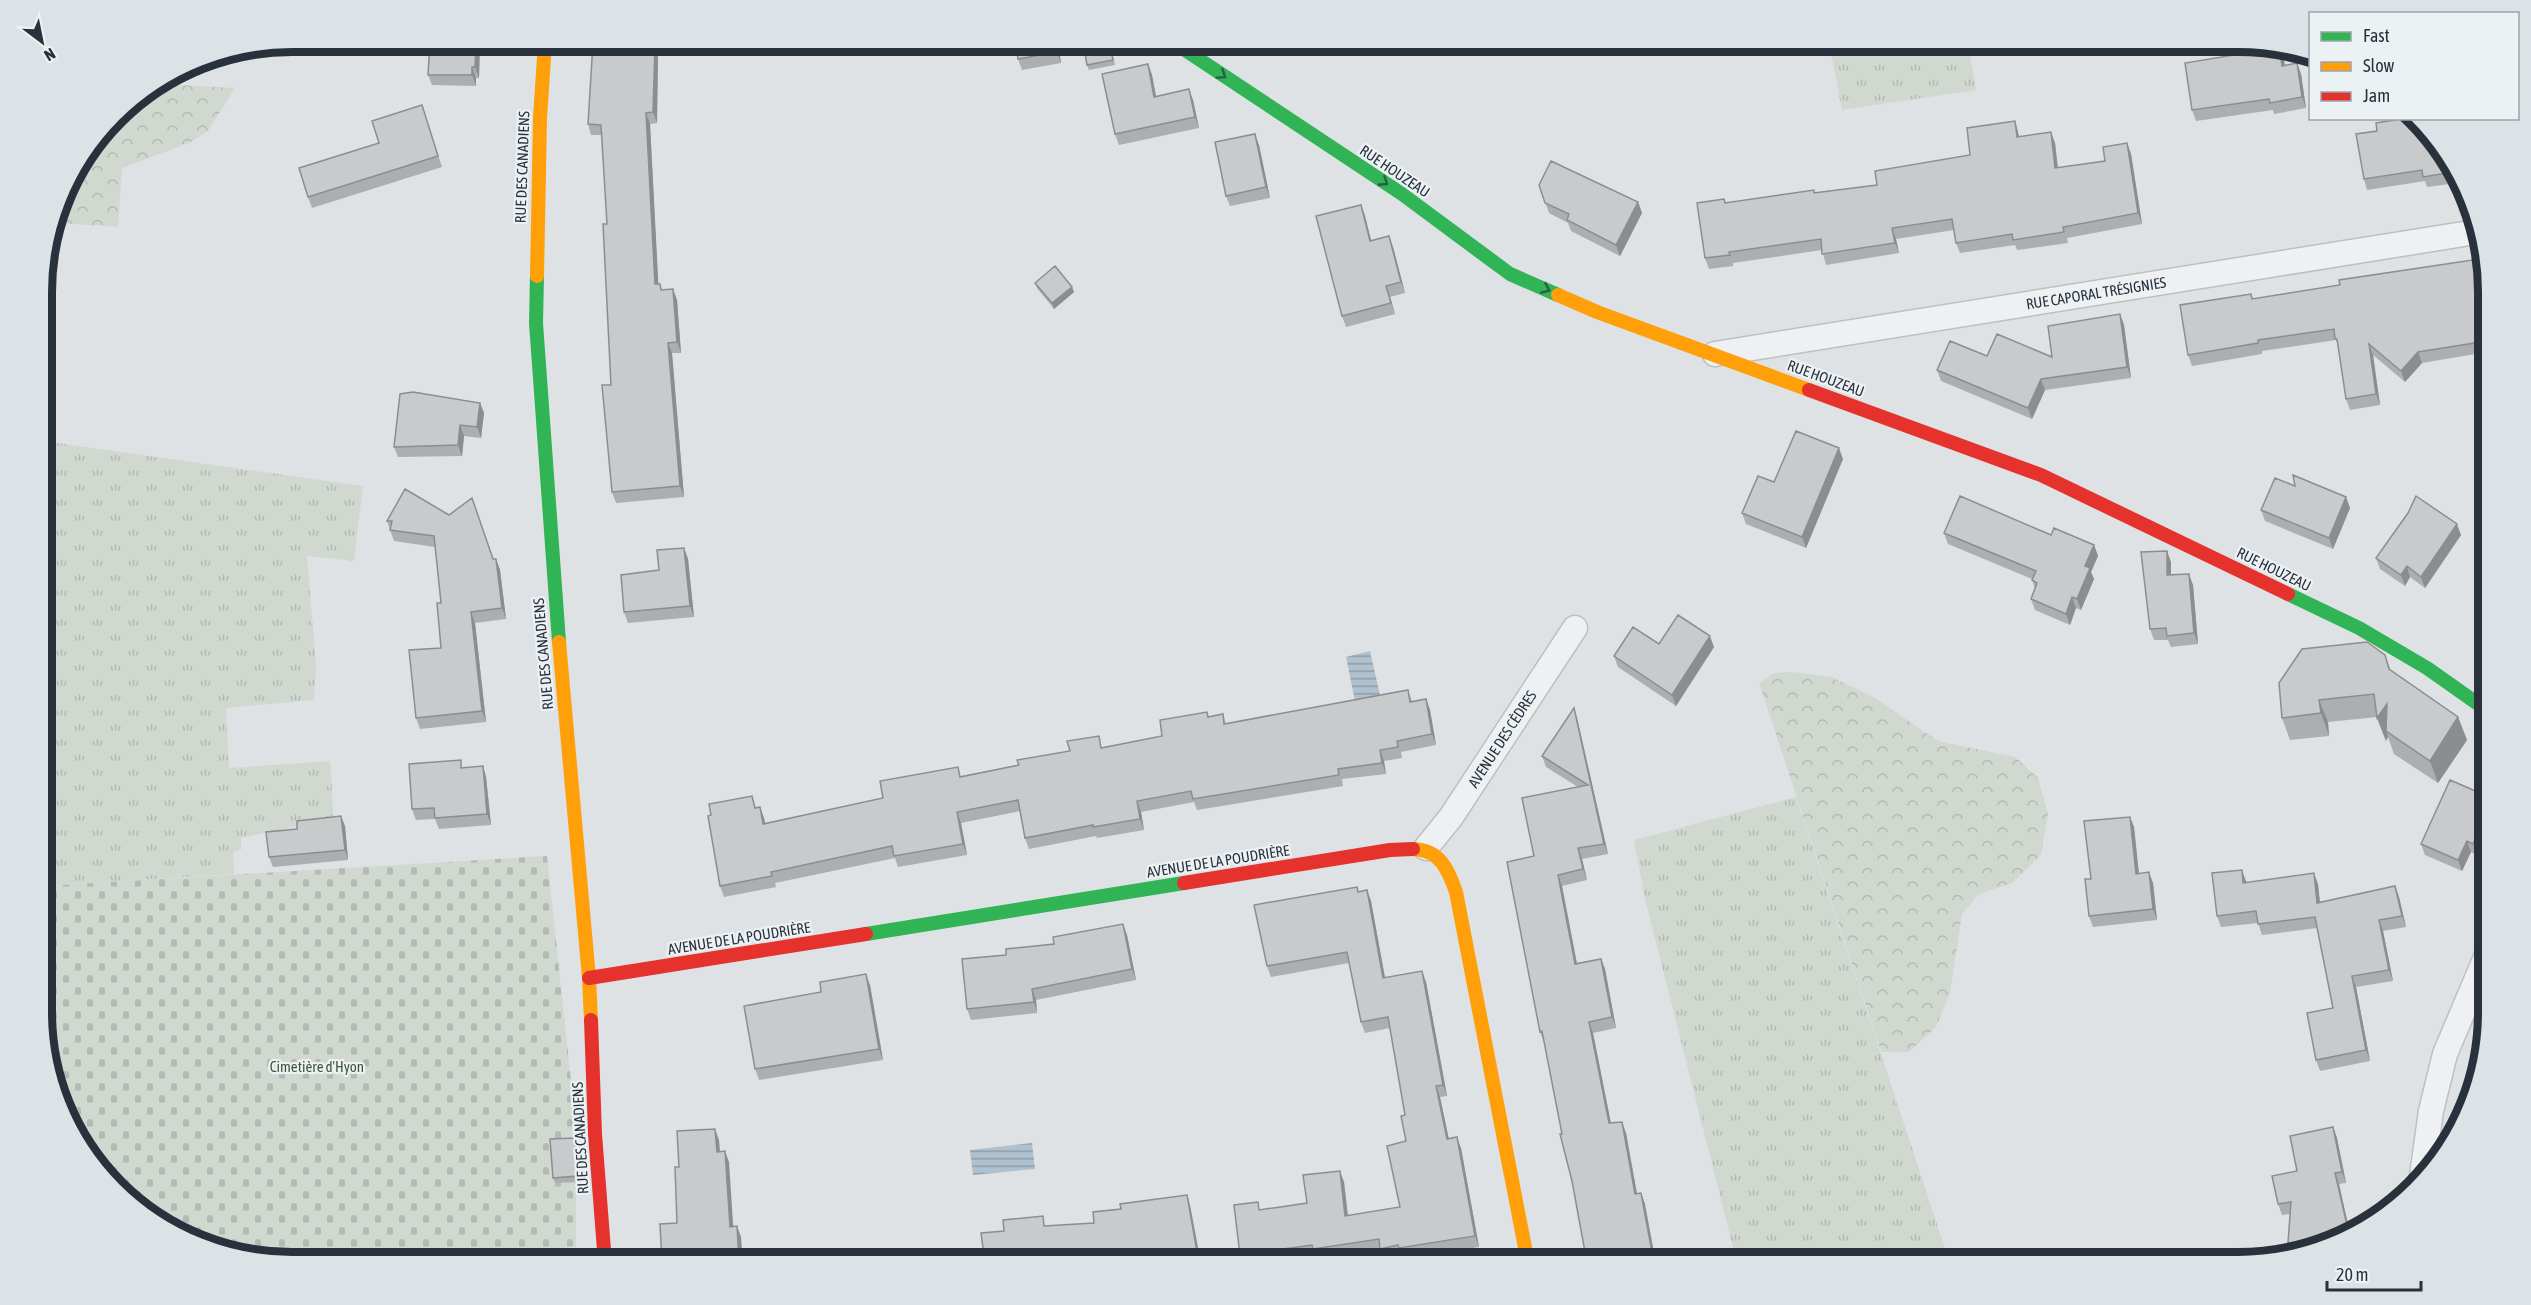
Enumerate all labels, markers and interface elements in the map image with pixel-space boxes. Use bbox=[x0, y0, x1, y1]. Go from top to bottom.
north arrow bbox=[12, 12, 72, 72]
legend bbox=[2309, 12, 2519, 120]
text: Fast bbox=[2363, 25, 2390, 46]
text: N bbox=[41, 45, 59, 65]
text: Slow bbox=[2363, 55, 2394, 76]
one-way arrow bbox=[1215, 68, 1226, 79]
text: Jam bbox=[2363, 85, 2390, 106]
street label: RUE DES CANADIENS bbox=[512, 111, 532, 223]
street label: RUE HOUZEAU bbox=[1357, 141, 1433, 201]
one-way arrow bbox=[1378, 175, 1389, 186]
street label: RUE CAPORAL TRÉSIGNIES bbox=[2025, 274, 2167, 312]
one-way arrow bbox=[1540, 282, 1551, 294]
street label: RUE HOUZEAU bbox=[1785, 356, 1867, 400]
street label: RUE HOUZEAU bbox=[2234, 544, 2314, 594]
street label: RUE DES CANADIENS bbox=[530, 597, 556, 711]
street label: AVENUE DES CÈDRES bbox=[1464, 687, 1540, 791]
street label: AVENUE DE LA POUDRIÈRE bbox=[1146, 841, 1291, 881]
street label: AVENUE DE LA POUDRIÈRE bbox=[667, 918, 812, 958]
park label: Cimetière d'Hyon bbox=[270, 1058, 364, 1075]
street label: RUE DES CANADIENS bbox=[569, 1082, 591, 1194]
scale bar bbox=[2327, 1254, 2422, 1292]
text: 20 m bbox=[2336, 1264, 2368, 1285]

